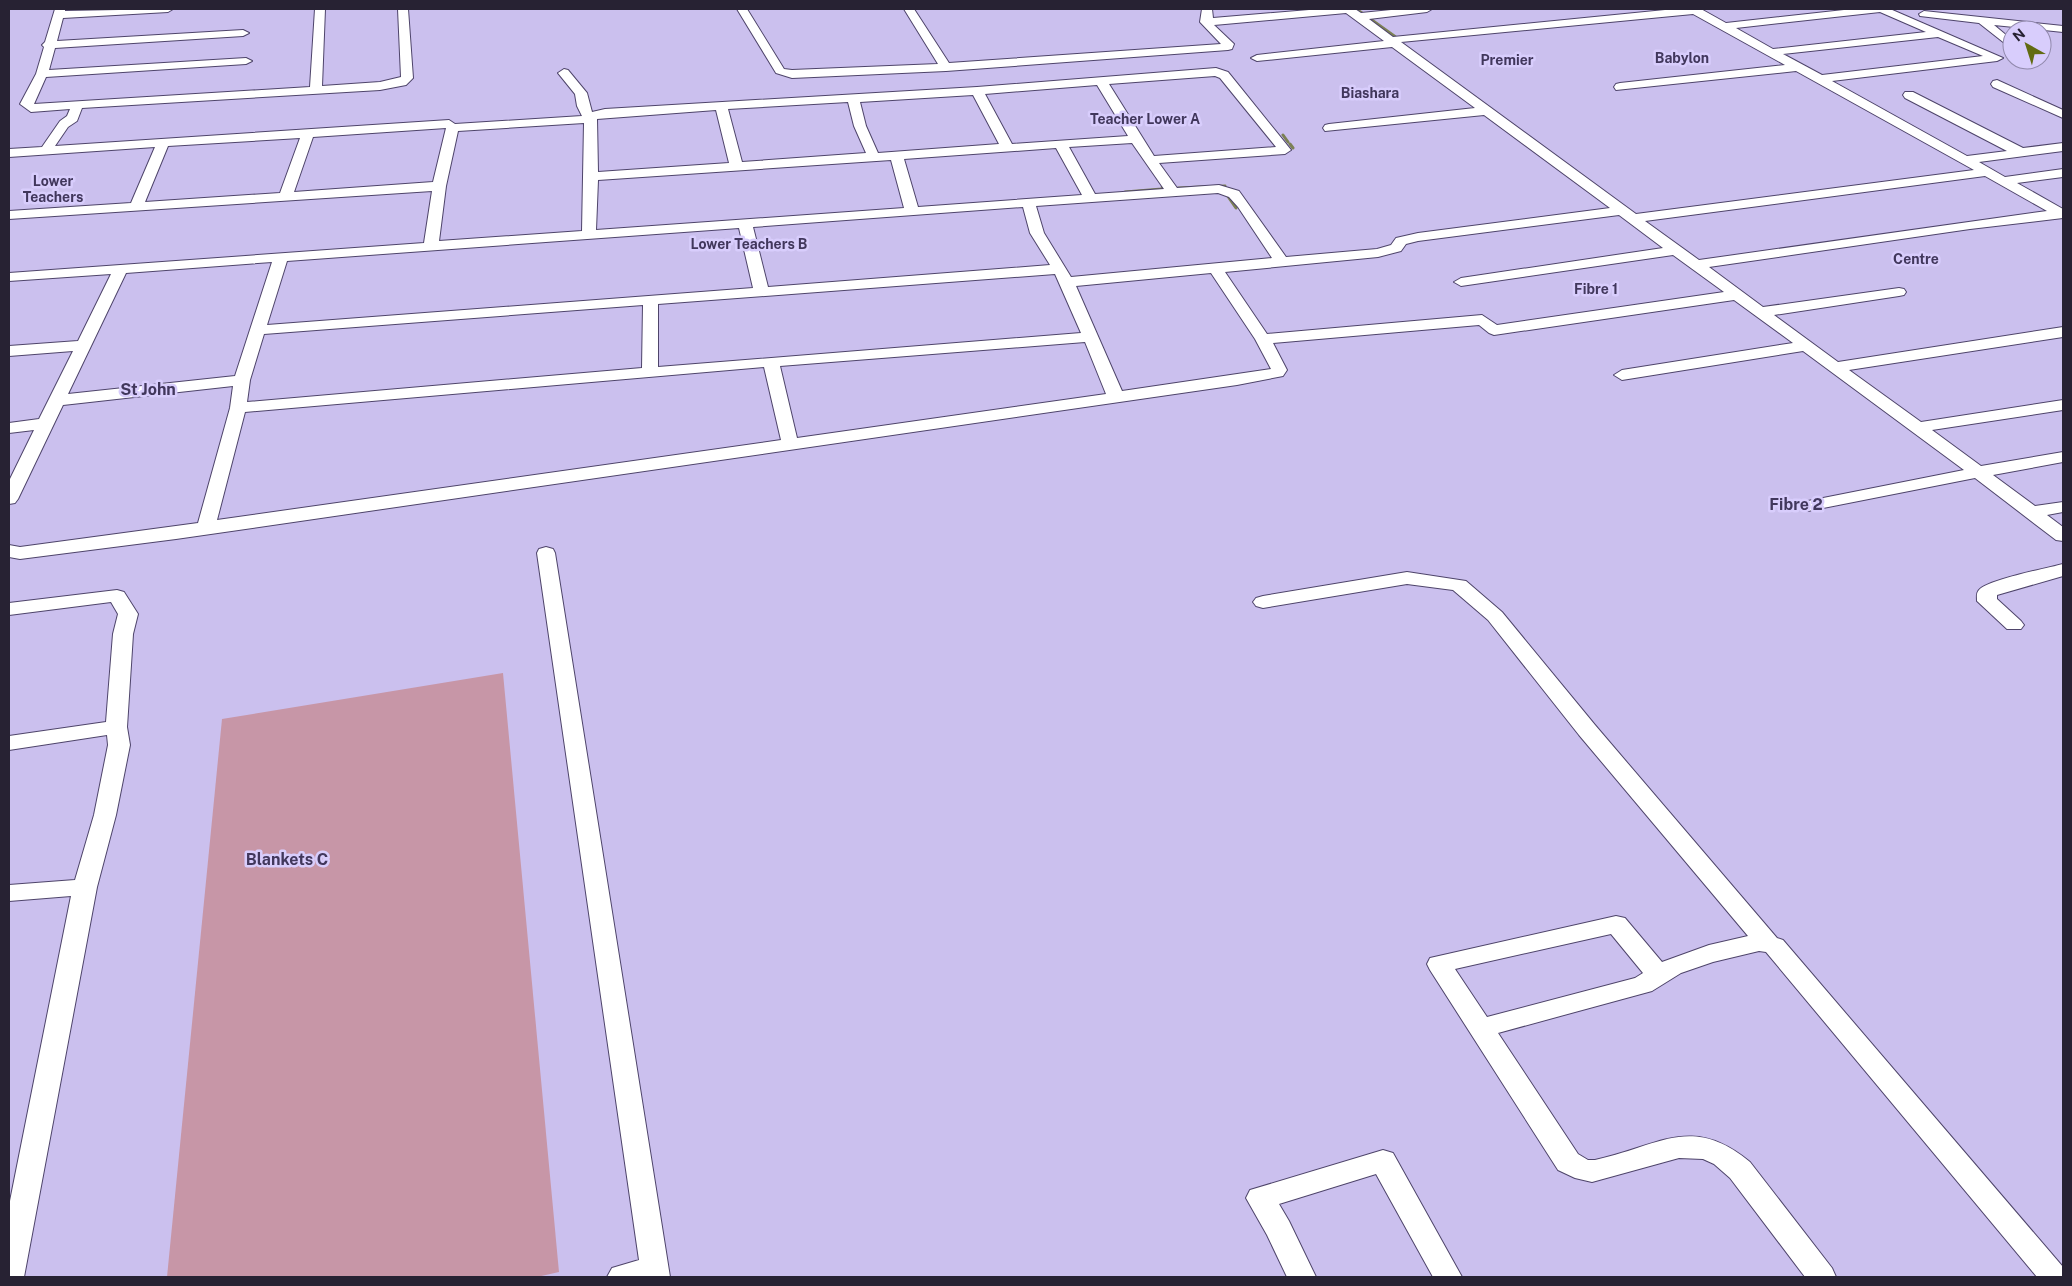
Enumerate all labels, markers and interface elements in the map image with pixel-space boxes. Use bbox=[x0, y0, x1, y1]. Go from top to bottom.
north arrow bbox=[2002, 20, 2052, 70]
text: N bbox=[2010, 25, 2028, 45]
district label: Babylon bbox=[1655, 50, 1709, 66]
district label: Premier bbox=[1480, 52, 1534, 68]
district label: Biashara bbox=[1341, 85, 1399, 101]
district label: Teacher Lower A bbox=[1090, 111, 1200, 127]
district label: Lower Teachers bbox=[23, 173, 83, 205]
district label: Lower Teachers B bbox=[691, 236, 807, 252]
district label: Centre bbox=[1893, 251, 1939, 267]
district label: Fibre 1 bbox=[1574, 281, 1618, 297]
district label: St John bbox=[120, 380, 176, 399]
district label: Fibre 2 bbox=[1769, 495, 1823, 514]
district label: Blankets C bbox=[246, 850, 328, 869]

